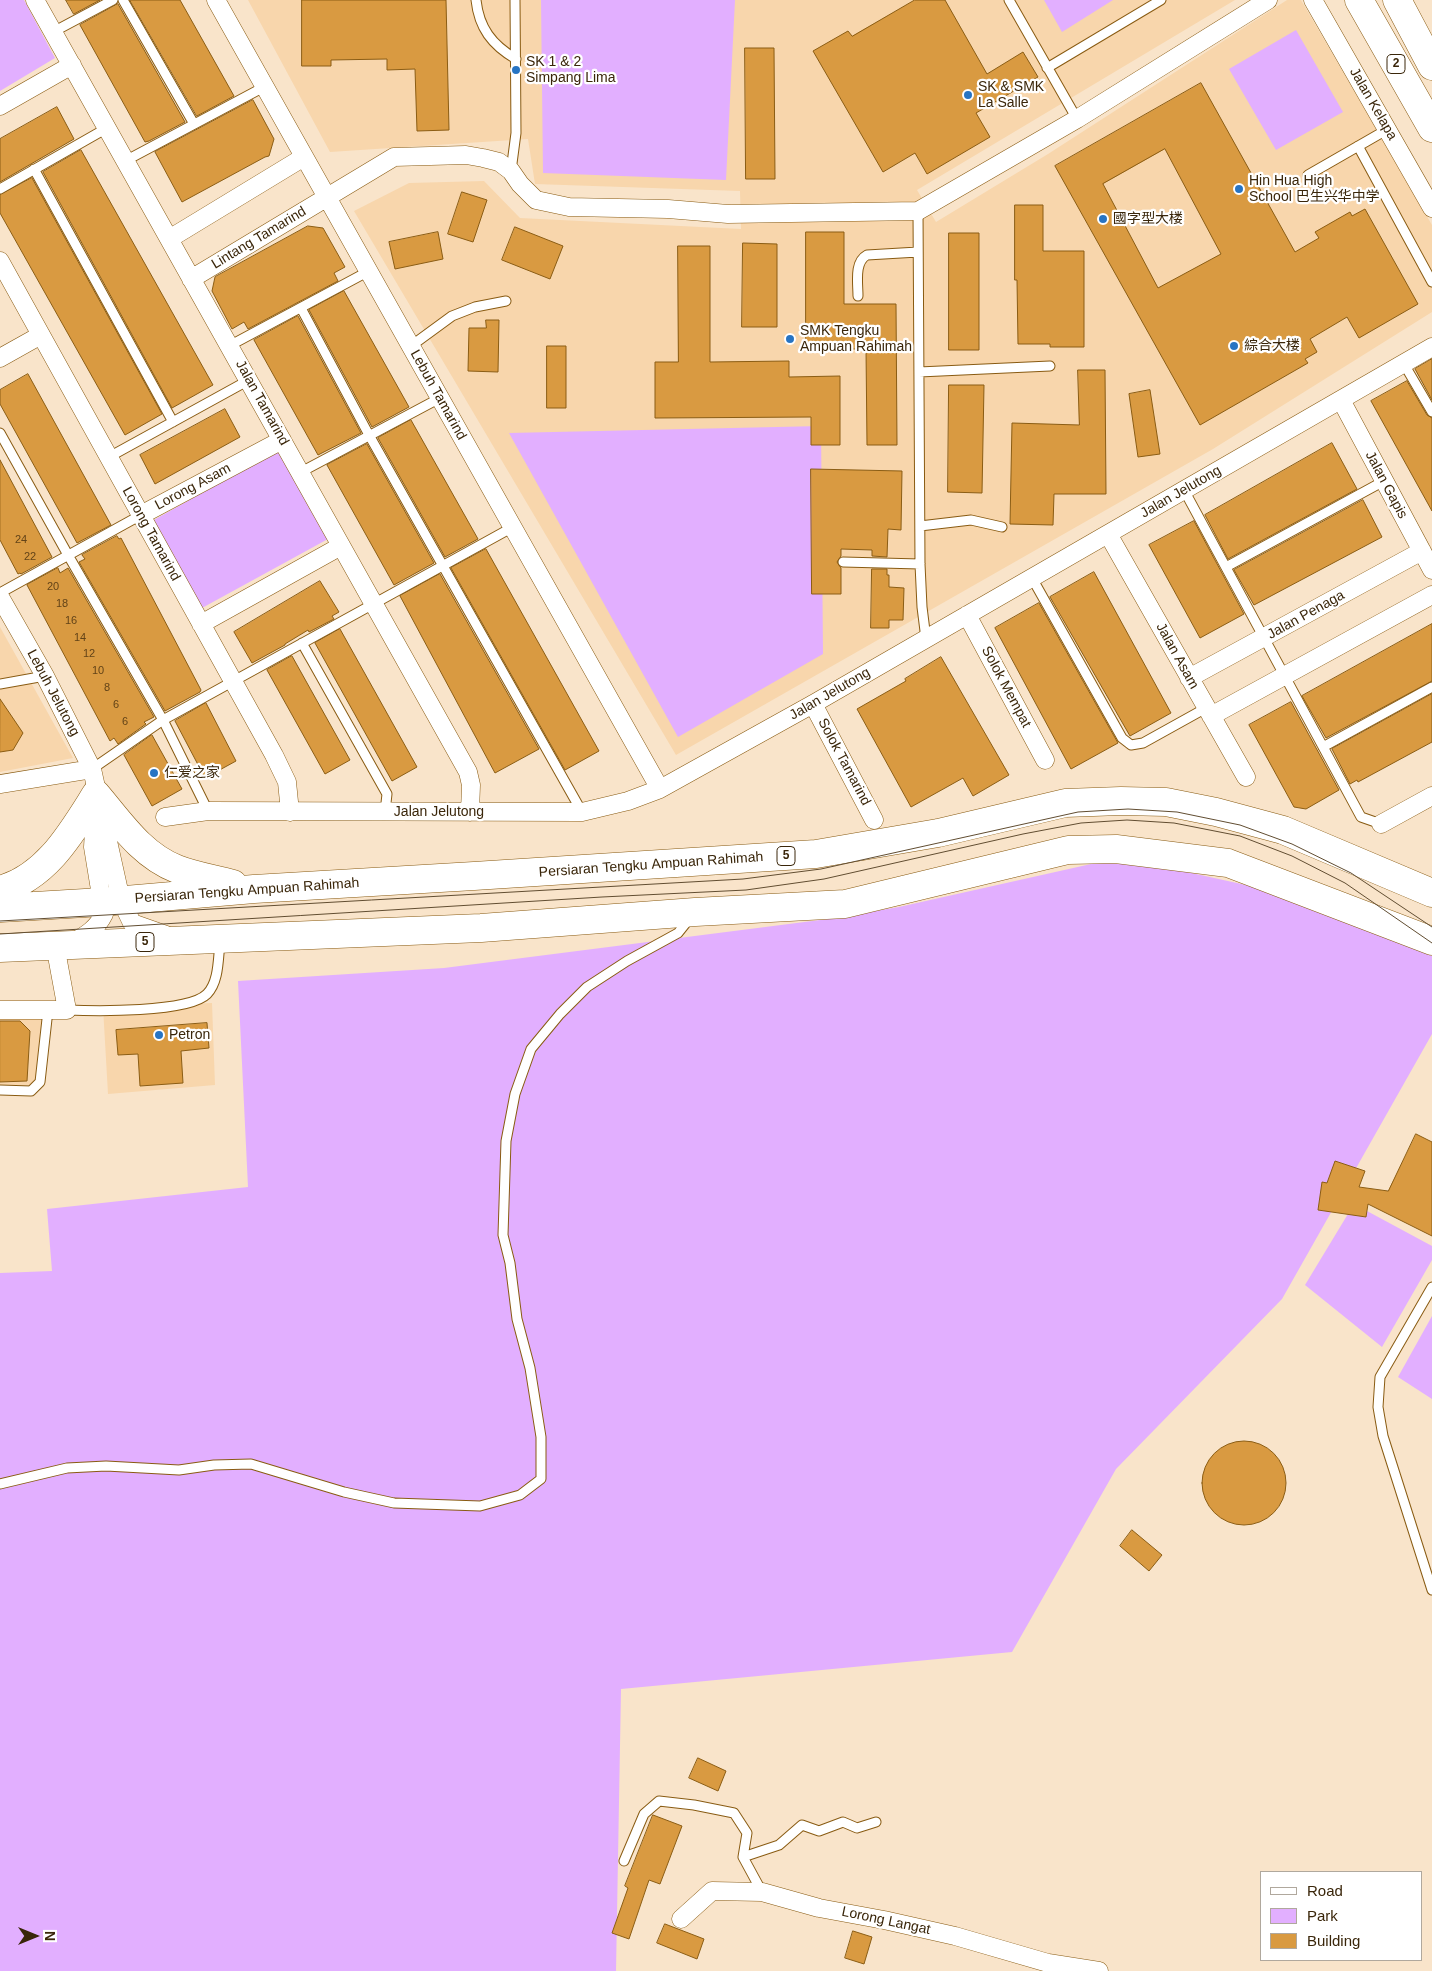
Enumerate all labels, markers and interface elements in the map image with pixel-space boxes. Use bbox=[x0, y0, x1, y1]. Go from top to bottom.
place label: SK 1 & 2 Simpang Lima bbox=[526, 54, 615, 86]
road number: 2 bbox=[1387, 54, 1405, 74]
marker: SK 1 & 2 Simpang Lima bbox=[510, 64, 522, 76]
street label: Jalan Kelapa bbox=[1345, 65, 1401, 143]
place label: SK & SMK La Salle bbox=[978, 79, 1044, 111]
marker: SK & SMK La Salle bbox=[962, 89, 974, 101]
place label: Hin Hua High School 巴生兴华中学 bbox=[1249, 173, 1380, 206]
marker: Hin Hua High School 巴生兴华中学 bbox=[1233, 183, 1245, 195]
street label: Lintang Tamarind bbox=[209, 203, 309, 273]
place label: 國字型大楼 bbox=[1113, 211, 1183, 227]
marker: 國字型大楼 bbox=[1097, 213, 1109, 225]
place label: SMK Tengku Ampuan Rahimah bbox=[800, 323, 912, 356]
marker: SMK Tengku Ampuan Rahimah bbox=[784, 333, 796, 345]
place label: 綜合大楼 bbox=[1244, 338, 1300, 354]
marker: 綜合大楼 bbox=[1228, 340, 1240, 352]
street label: Lebuh Tamarind bbox=[406, 347, 470, 443]
street label: Jalan Tamarind bbox=[232, 357, 292, 449]
street label: Jalan Gapis bbox=[1361, 448, 1411, 522]
street label: Lorong Asam bbox=[152, 460, 234, 514]
street label: Jalan Jelutong bbox=[1138, 462, 1224, 522]
street label: Lorong Tamarind bbox=[118, 484, 184, 584]
house number: 24 bbox=[15, 533, 27, 547]
house number: 22 bbox=[24, 550, 36, 564]
house number: 20 bbox=[47, 580, 59, 594]
street label: Jalan Penaga bbox=[1264, 587, 1348, 643]
house number: 18 bbox=[56, 597, 68, 611]
house number: 16 bbox=[65, 614, 77, 628]
street label: Jalan Asam bbox=[1152, 620, 1202, 692]
house number: 14 bbox=[74, 631, 86, 645]
street label: Solok Mempat bbox=[978, 644, 1034, 730]
street label: Lebuh Jelutong bbox=[23, 647, 83, 739]
house number: 12 bbox=[83, 647, 95, 661]
house number: 10 bbox=[92, 664, 104, 678]
street label: Jalan Jelutong bbox=[787, 664, 873, 724]
house number: 8 bbox=[104, 681, 110, 695]
house number: 6 bbox=[113, 698, 119, 712]
house number: 6 bbox=[122, 715, 128, 729]
street label: Solok Tamarind bbox=[814, 715, 874, 809]
place label: 仁爱之家 bbox=[164, 765, 220, 781]
marker: 仁爱之家 bbox=[148, 767, 160, 779]
street label: Jalan Jelutong bbox=[394, 804, 484, 820]
road number: 5 bbox=[777, 846, 795, 866]
street label: Persiaran Tengku Ampuan Rahimah bbox=[538, 849, 764, 881]
street label: Persiaran Tengku Ampuan Rahimah bbox=[134, 875, 360, 907]
road number: 5 bbox=[136, 932, 154, 952]
place label: Petron bbox=[169, 1027, 210, 1043]
marker: Petron bbox=[153, 1029, 165, 1041]
legend bbox=[1260, 1871, 1422, 1961]
text: Road bbox=[1307, 1882, 1343, 1899]
street label: Lorong Langat bbox=[840, 1903, 932, 1939]
text: Park bbox=[1307, 1907, 1338, 1924]
north arrow bbox=[10, 1911, 60, 1961]
text: N bbox=[42, 1931, 58, 1941]
text: Building bbox=[1307, 1932, 1360, 1949]

